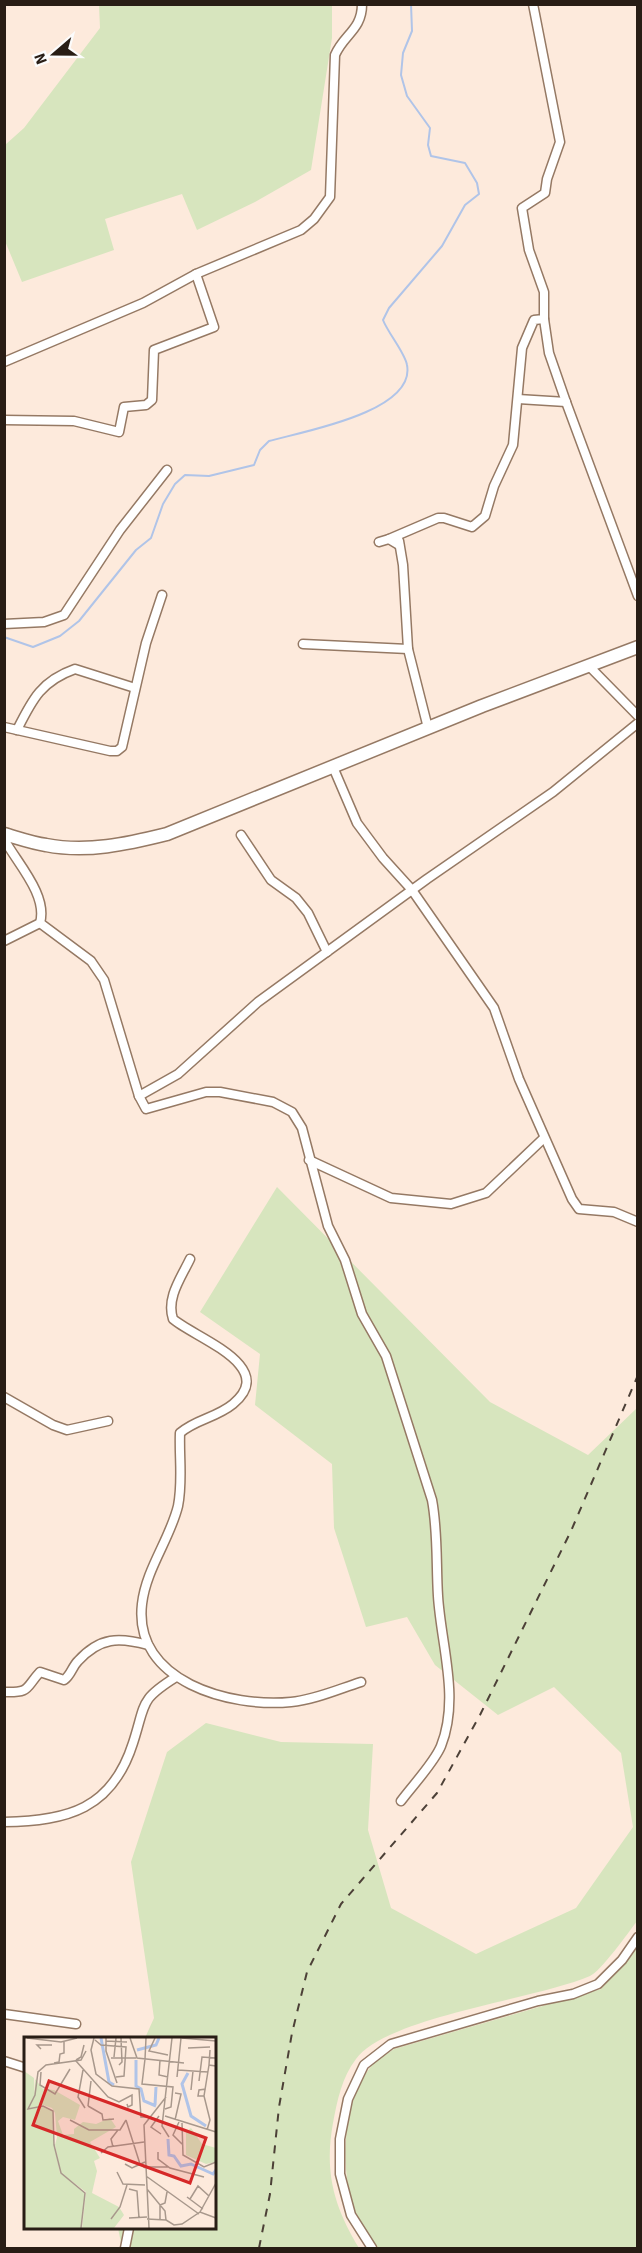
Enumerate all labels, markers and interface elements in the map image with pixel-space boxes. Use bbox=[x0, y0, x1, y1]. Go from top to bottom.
north arrow bbox=[24, 24, 84, 84]
text: N bbox=[29, 50, 53, 68]
inset map bbox=[24, 2037, 216, 2229]

